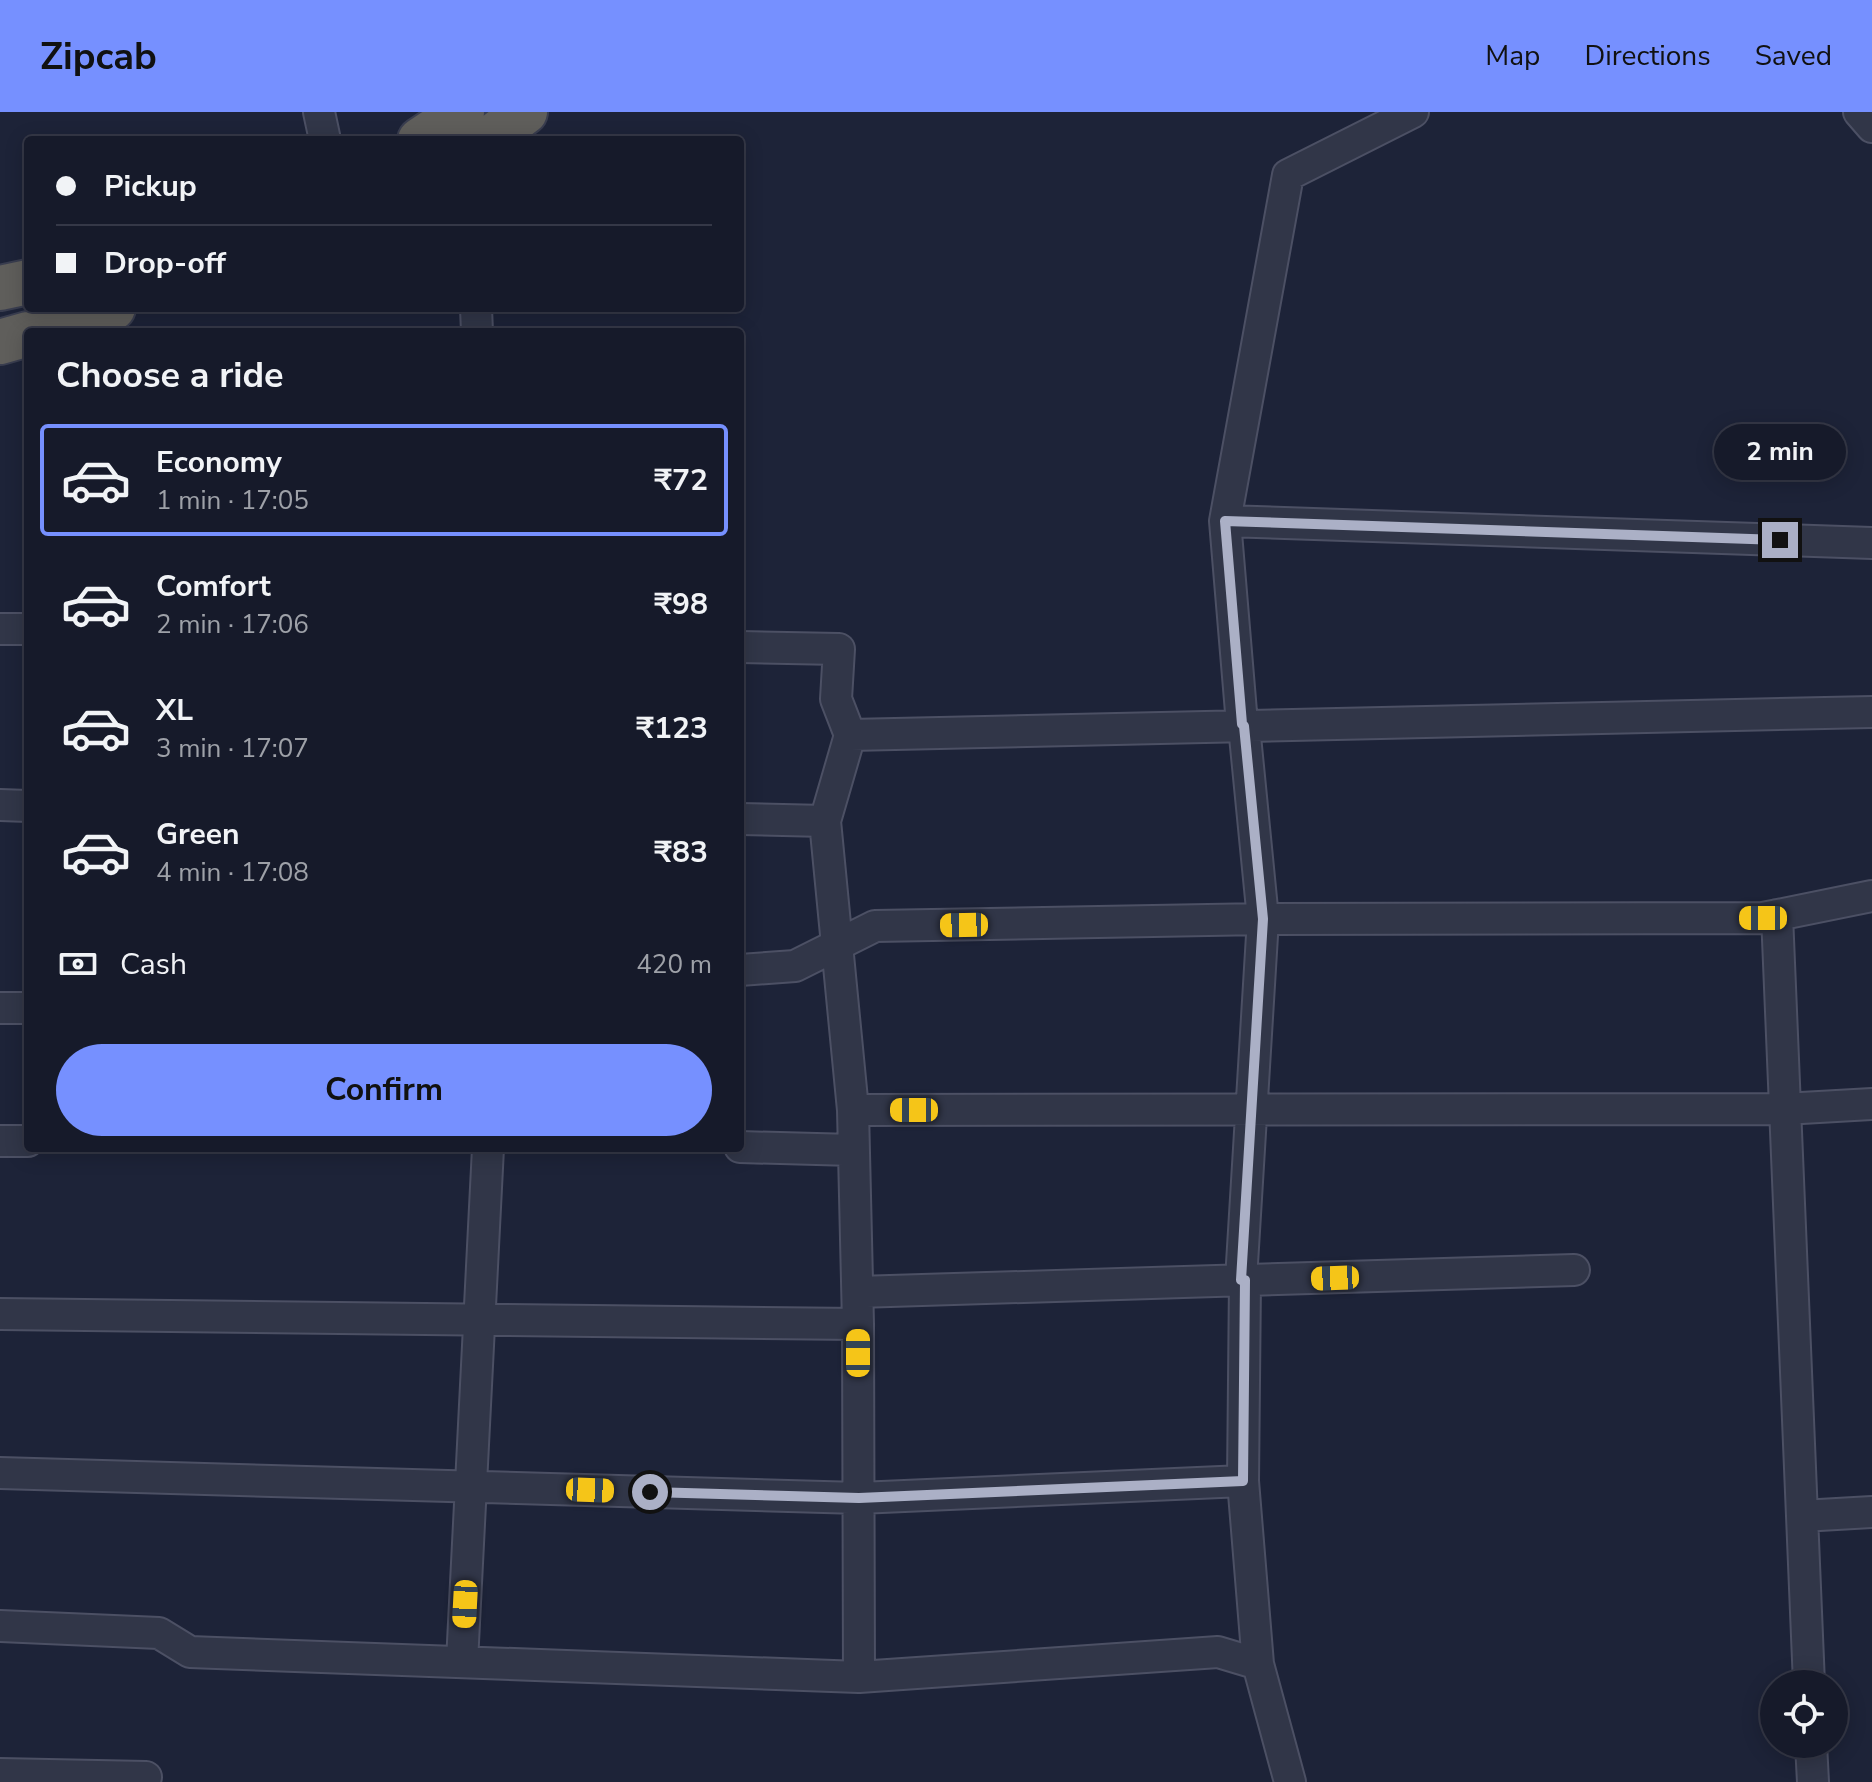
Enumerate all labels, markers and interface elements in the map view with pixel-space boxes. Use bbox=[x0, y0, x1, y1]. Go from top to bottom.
text: Zipcab bbox=[40, 31, 157, 82]
text: Map bbox=[1485, 37, 1540, 75]
text: Directions bbox=[1584, 37, 1711, 75]
text: Saved bbox=[1755, 37, 1832, 75]
text: Pickup bbox=[104, 166, 197, 207]
text: Drop-off bbox=[104, 243, 226, 284]
text: Choose a ride bbox=[56, 351, 284, 400]
callout: 2 min bbox=[1714, 424, 1846, 480]
text: 2 min bbox=[1746, 434, 1814, 469]
text: Economy bbox=[156, 442, 282, 483]
icon: car bbox=[60, 444, 132, 516]
text: ₹72 bbox=[654, 460, 708, 501]
text: 1 min · 17:05 bbox=[156, 483, 309, 518]
route end bbox=[1762, 522, 1798, 558]
text: Comfort bbox=[156, 566, 271, 607]
icon: car bbox=[60, 568, 132, 640]
text: ₹98 bbox=[654, 584, 708, 625]
text: 2 min · 17:06 bbox=[156, 607, 309, 642]
text: XL bbox=[156, 690, 193, 731]
icon: car bbox=[60, 692, 132, 764]
text: ₹123 bbox=[636, 708, 708, 749]
text: 3 min · 17:07 bbox=[156, 731, 309, 766]
text: Green bbox=[156, 814, 240, 855]
icon: car bbox=[60, 816, 132, 888]
text: ₹83 bbox=[654, 832, 708, 873]
text: 4 min · 17:08 bbox=[156, 855, 309, 890]
car bbox=[1739, 906, 1787, 930]
car bbox=[940, 913, 988, 937]
icon: cash bbox=[56, 942, 100, 986]
text: Cash bbox=[120, 944, 187, 985]
text: 420 m bbox=[636, 947, 712, 982]
button: Confirm bbox=[56, 1044, 712, 1136]
car bbox=[890, 1098, 938, 1122]
car bbox=[1311, 1265, 1359, 1291]
car bbox=[846, 1329, 870, 1377]
route start bbox=[632, 1474, 668, 1510]
car bbox=[566, 1477, 614, 1503]
car bbox=[452, 1579, 478, 1629]
map controls bbox=[1760, 1670, 1848, 1758]
button: locate bbox=[1760, 1670, 1848, 1758]

